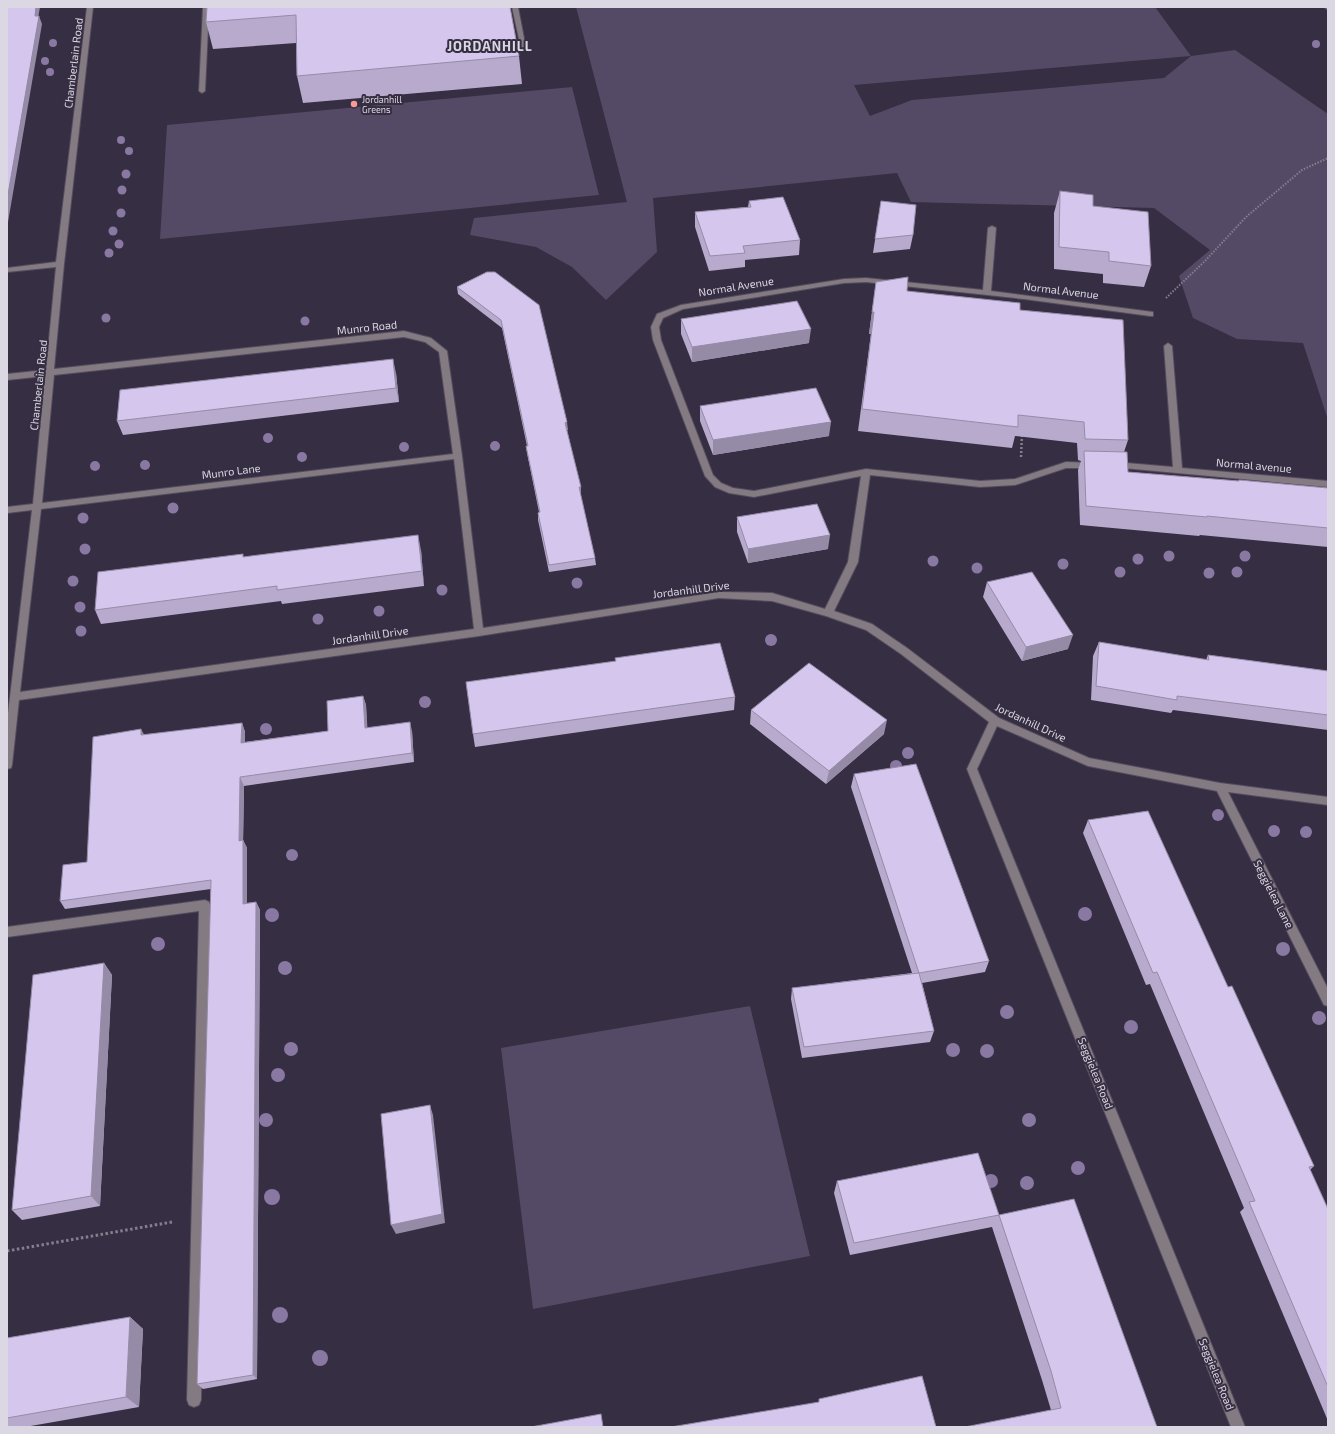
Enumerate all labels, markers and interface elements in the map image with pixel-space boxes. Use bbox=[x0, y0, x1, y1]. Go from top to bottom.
street label: Chamberlain Road bbox=[61, 17, 85, 109]
district label: JORDANHILL bbox=[447, 38, 533, 54]
place label: Jordanhill Greens bbox=[362, 94, 402, 115]
marker: Jordanhill Greens bbox=[349, 99, 359, 109]
street label: Normal Avenue bbox=[697, 274, 775, 298]
street label: Normal Avenue bbox=[1022, 279, 1100, 301]
street label: Munro Road bbox=[336, 317, 398, 337]
street label: Chamberlain Road bbox=[27, 339, 49, 431]
street label: Normal avenue bbox=[1216, 455, 1292, 475]
street label: Munro Lane bbox=[201, 461, 261, 481]
street label: Jordanhill Drive bbox=[652, 578, 730, 600]
street label: Jordanhill Drive bbox=[331, 623, 409, 647]
street label: Jordanhill Drive bbox=[993, 700, 1069, 744]
street label: Seggielea Lane bbox=[1251, 858, 1297, 930]
street label: Seggielea Road bbox=[1076, 1035, 1116, 1111]
street label: Seggielea Road bbox=[1197, 1336, 1237, 1412]

